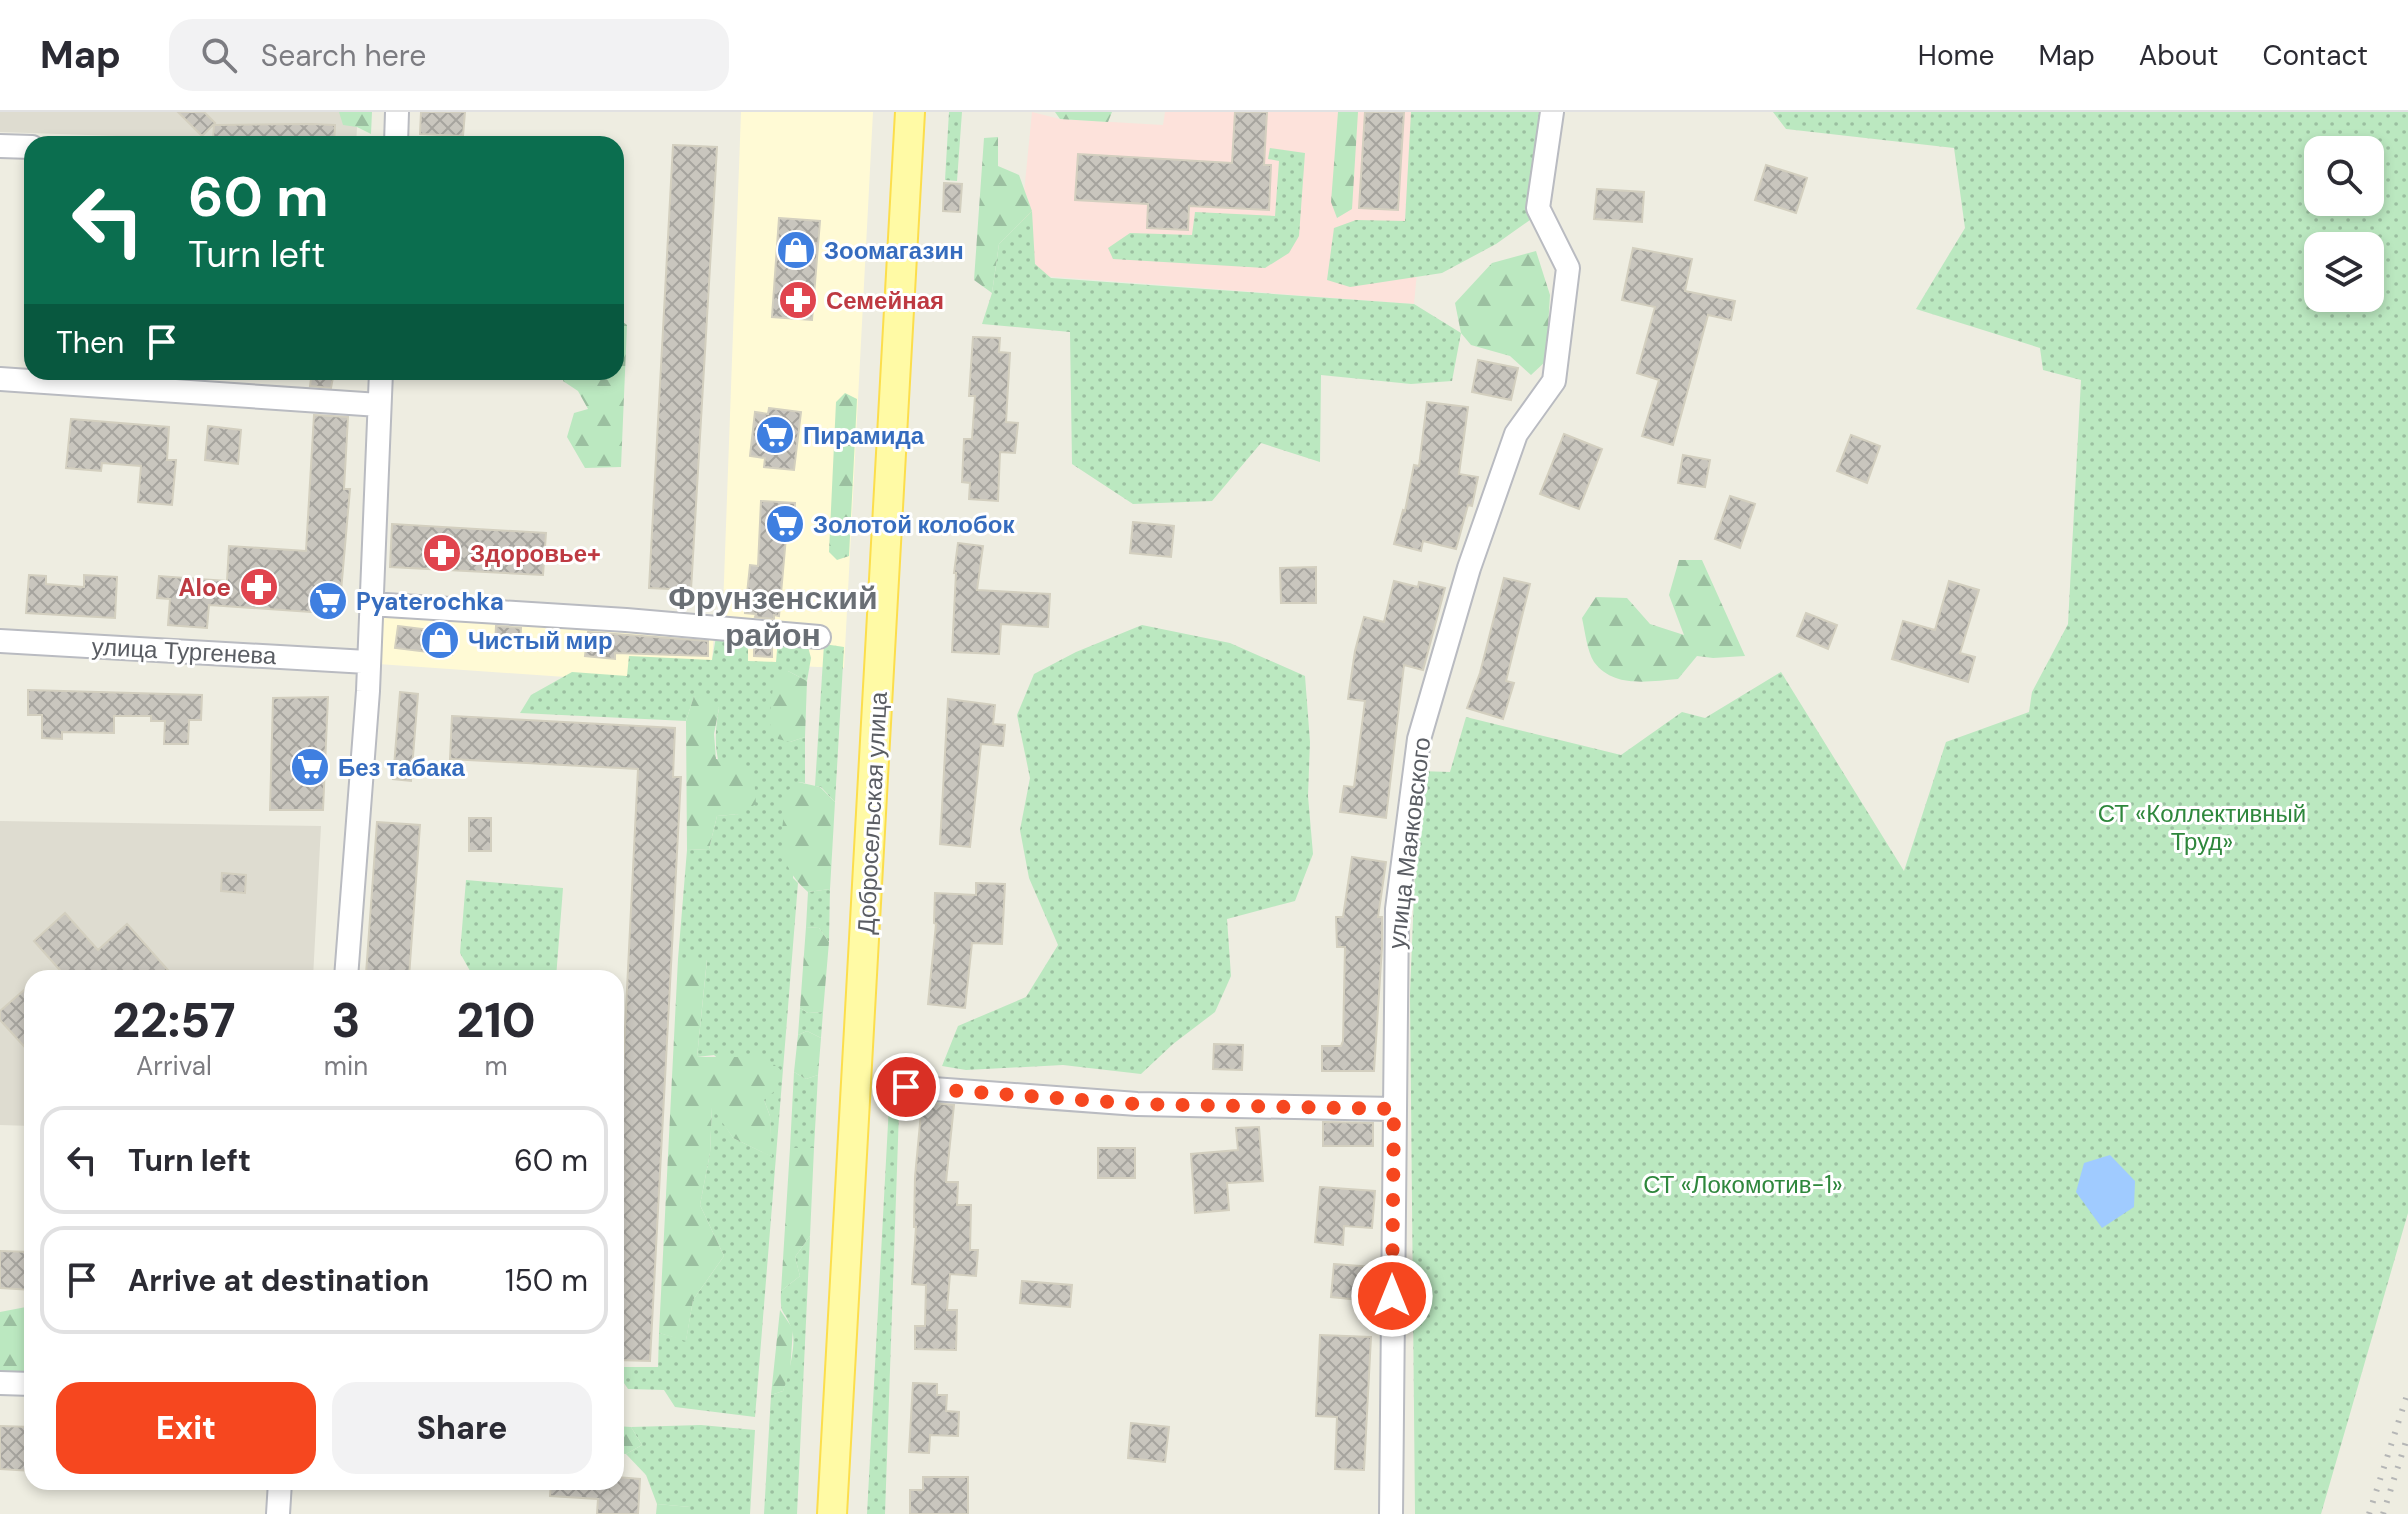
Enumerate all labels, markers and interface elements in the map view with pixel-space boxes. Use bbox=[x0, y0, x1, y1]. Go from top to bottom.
search box bbox=[169, 19, 729, 91]
text: Map bbox=[40, 30, 121, 80]
icon: search bbox=[197, 33, 241, 77]
text: Search here bbox=[261, 36, 426, 75]
text: Home bbox=[1918, 37, 1994, 74]
text: Map bbox=[2038, 37, 2095, 74]
text: About bbox=[2139, 37, 2218, 74]
text: Contact bbox=[2262, 37, 2368, 74]
map controls bbox=[2304, 136, 2384, 312]
button: search bbox=[2304, 136, 2384, 216]
text: 60 m bbox=[188, 160, 329, 233]
icon: left bbox=[56, 168, 160, 272]
shop icon: Зоомагазин bbox=[775, 229, 817, 271]
text: Turn left bbox=[188, 231, 325, 278]
button: layers bbox=[2304, 232, 2384, 312]
place label: Зоомагазин bbox=[824, 235, 964, 266]
pharmacy icon: Семейная bbox=[777, 279, 819, 321]
place label: Семейная bbox=[826, 285, 944, 316]
icon: arrive bbox=[140, 320, 184, 364]
text: Then bbox=[56, 323, 124, 362]
supermarket icon: Пирамида bbox=[754, 414, 796, 456]
place label: Пирамида bbox=[803, 420, 925, 451]
supermarket icon: Золотой колобок bbox=[764, 503, 806, 545]
place label: Золотой колобок bbox=[813, 509, 1015, 540]
pharmacy icon: Здоровье+ bbox=[421, 532, 463, 574]
place label: Здоровье+ bbox=[470, 538, 601, 569]
pharmacy icon: Aloe bbox=[238, 566, 280, 608]
place label: Aloe bbox=[178, 572, 231, 603]
district label: Фрунзенский район bbox=[668, 577, 878, 656]
supermarket icon: Pyaterochka bbox=[307, 580, 349, 622]
place label: Pyaterochka bbox=[356, 586, 504, 617]
shop icon: Чистый мир bbox=[419, 619, 461, 661]
place label: Чистый мир bbox=[468, 625, 613, 656]
street label: улица Тургенева bbox=[91, 631, 278, 671]
street label: Добросельская улица bbox=[850, 690, 894, 935]
street label: улица Маяковского bbox=[1381, 735, 1437, 951]
supermarket icon: Без табака bbox=[289, 746, 331, 788]
place label: Без табака bbox=[338, 752, 465, 783]
park label: СТ «Коллективный Труд» bbox=[2098, 798, 2306, 857]
text: 22:57 bbox=[112, 989, 236, 1052]
text: 3 bbox=[332, 989, 361, 1052]
text: 210 bbox=[456, 989, 536, 1052]
text: Arrival bbox=[136, 1049, 212, 1083]
text: min bbox=[324, 1049, 368, 1083]
text: m bbox=[485, 1049, 508, 1083]
pin bbox=[872, 1053, 940, 1121]
icon: arrive bbox=[884, 1065, 928, 1109]
icon: left bbox=[60, 1138, 104, 1182]
text: Turn left bbox=[128, 1141, 251, 1180]
text: 60 m bbox=[514, 1141, 588, 1180]
park label: СТ «Локомотив-1» bbox=[1643, 1169, 1843, 1200]
position arrow bbox=[1350, 1254, 1434, 1338]
icon: arrive bbox=[60, 1258, 104, 1302]
text: Arrive at destination bbox=[128, 1261, 429, 1300]
text: 150 m bbox=[505, 1261, 588, 1300]
button: Exit bbox=[56, 1382, 316, 1474]
button: Share bbox=[332, 1382, 592, 1474]

